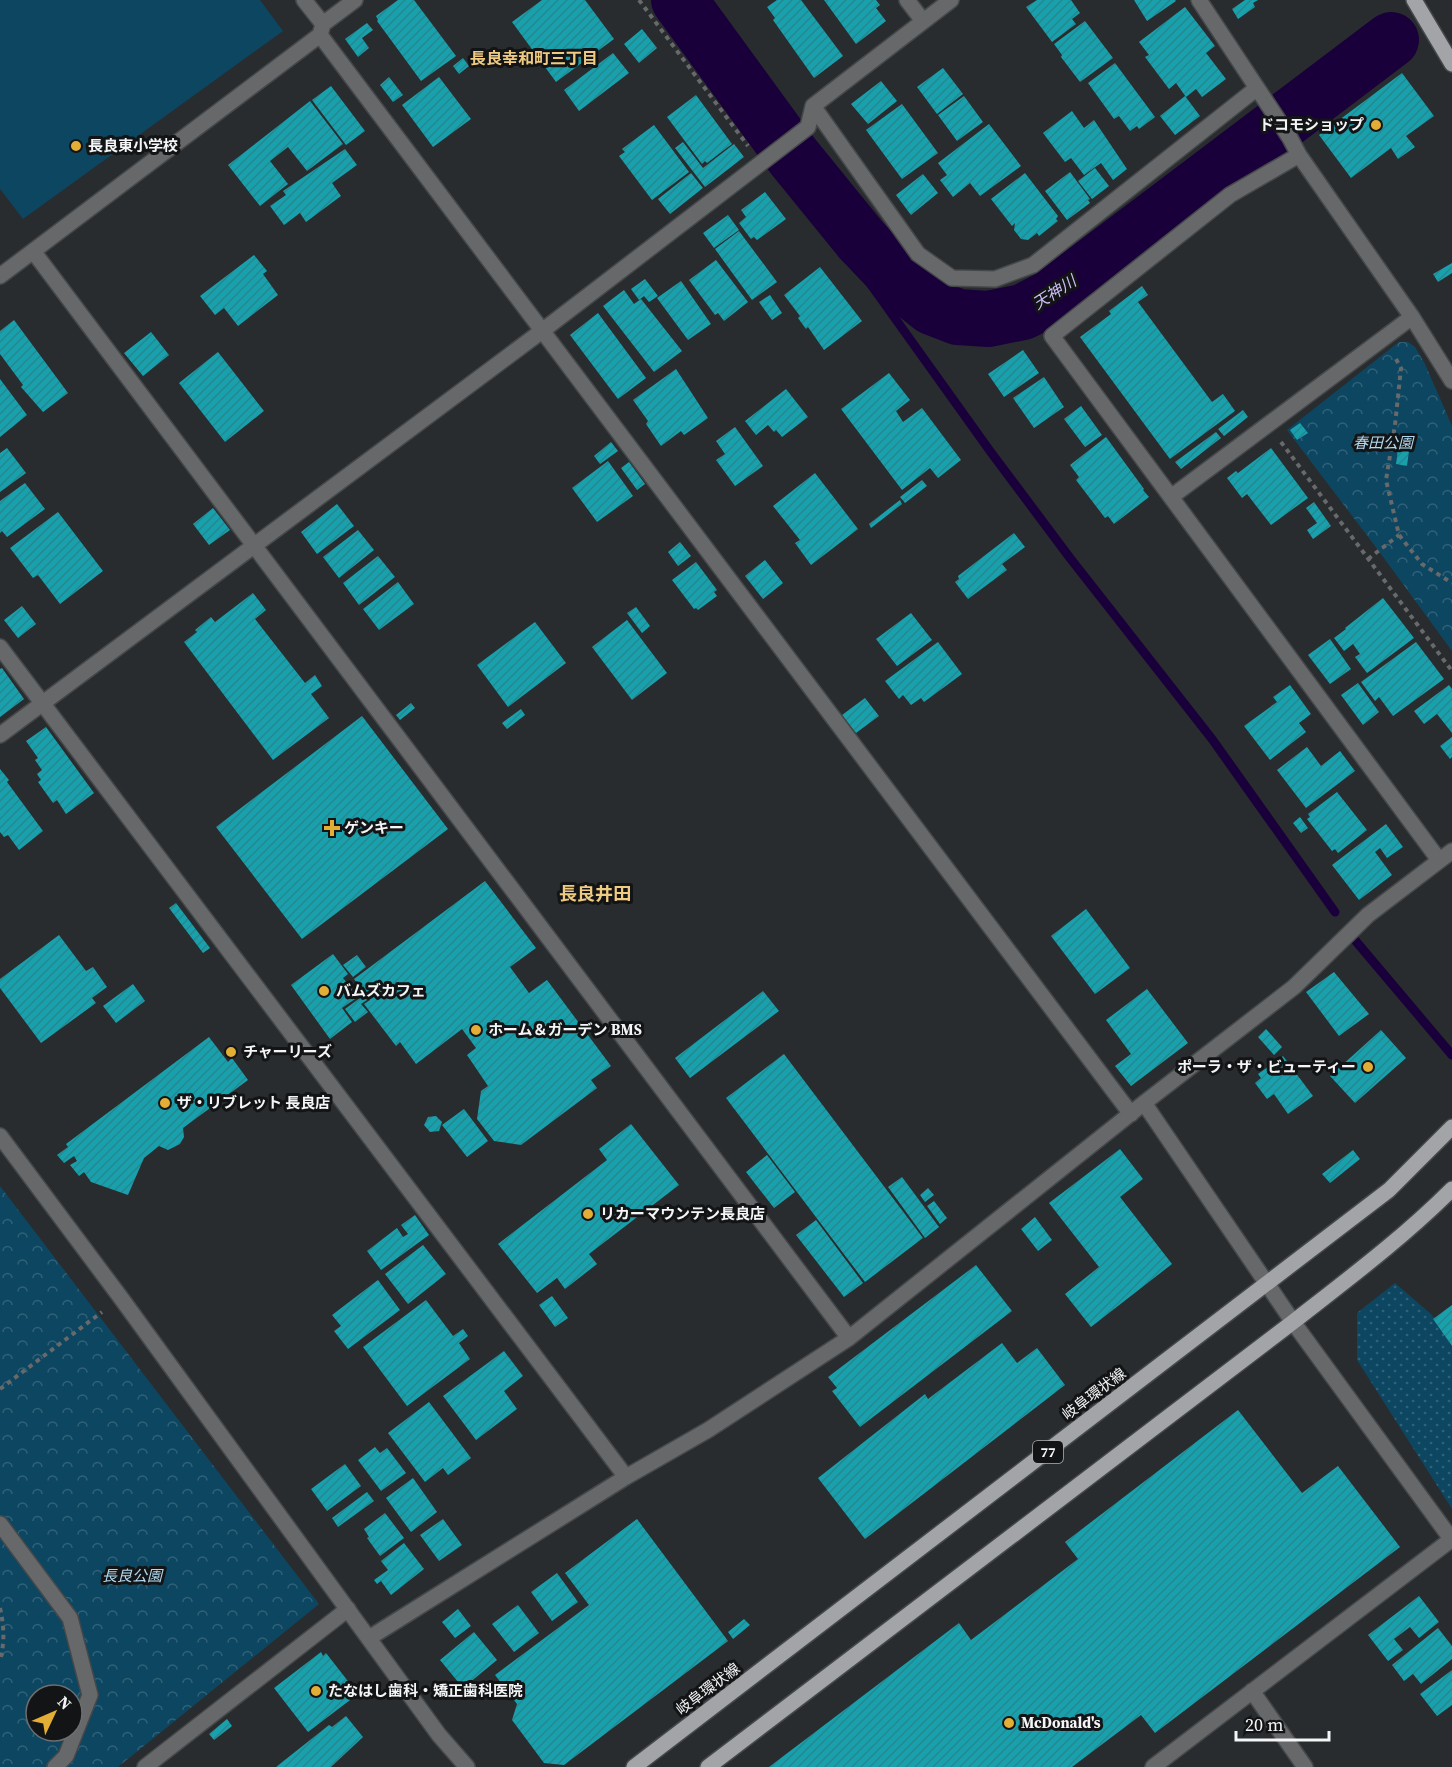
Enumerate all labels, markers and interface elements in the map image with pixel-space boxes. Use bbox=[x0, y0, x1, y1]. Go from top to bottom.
district label: 長良幸和町三丁目 bbox=[470, 47, 598, 69]
place label: ドコモショップ bbox=[1259, 114, 1364, 135]
marker: ドコモショップ bbox=[1369, 118, 1383, 132]
place label: 長良東小学校 bbox=[88, 135, 178, 156]
marker: 長良東小学校 bbox=[69, 139, 83, 153]
water label: 天神川 bbox=[1028, 269, 1082, 314]
park label: 春田公園 bbox=[1353, 432, 1415, 453]
place label: ゲンキー bbox=[344, 817, 404, 838]
marker: ゲンキー bbox=[325, 821, 339, 835]
district label: 長良井田 bbox=[559, 881, 631, 906]
place label: バムズカフェ bbox=[336, 980, 426, 1001]
marker: バムズカフェ bbox=[317, 984, 331, 998]
place label: ホーム＆ガーデン BMS bbox=[488, 1019, 642, 1040]
marker: ホーム＆ガーデン BMS bbox=[469, 1023, 483, 1037]
place label: チャーリーズ bbox=[243, 1041, 332, 1062]
marker: チャーリーズ bbox=[224, 1045, 238, 1059]
place label: ポーラ・ザ・ビューティー bbox=[1177, 1056, 1356, 1077]
marker: ポーラ・ザ・ビューティー bbox=[1361, 1060, 1375, 1074]
place label: ザ・リブレット 長良店 bbox=[177, 1092, 330, 1113]
marker: ザ・リブレット 長良店 bbox=[158, 1096, 172, 1110]
place label: リカーマウンテン長良店 bbox=[600, 1203, 765, 1224]
marker: リカーマウンテン長良店 bbox=[581, 1207, 595, 1221]
street label: 岐阜環状線 bbox=[1057, 1363, 1130, 1425]
road number: 77 bbox=[1033, 1441, 1063, 1463]
park label: 長良公園 bbox=[102, 1565, 164, 1586]
street label: 岐阜環状線 bbox=[671, 1658, 744, 1720]
place label: たなはし歯科・矯正歯科医院 bbox=[328, 1680, 523, 1701]
north arrow bbox=[24, 1683, 84, 1743]
marker: たなはし歯科・矯正歯科医院 bbox=[309, 1684, 323, 1698]
text: N bbox=[53, 1691, 77, 1715]
scale bar bbox=[1236, 1704, 1329, 1742]
place label: McDonald's bbox=[1021, 1712, 1101, 1733]
text: 20 m bbox=[1245, 1712, 1283, 1737]
marker: McDonald's bbox=[1002, 1716, 1016, 1730]

